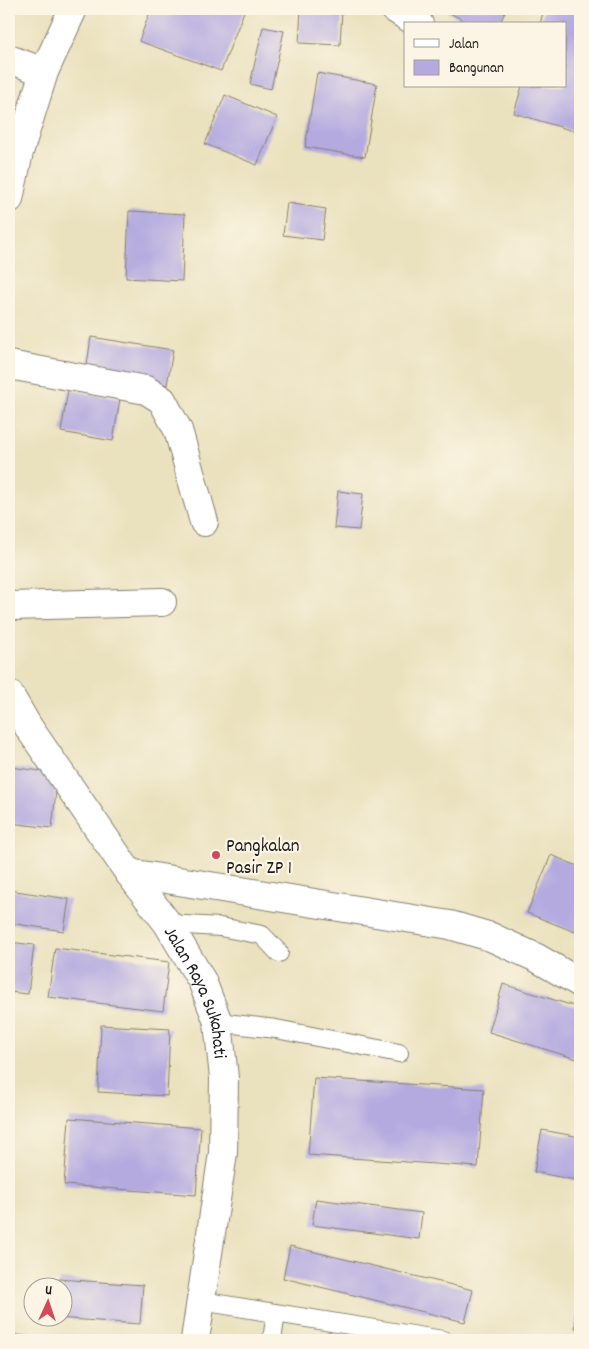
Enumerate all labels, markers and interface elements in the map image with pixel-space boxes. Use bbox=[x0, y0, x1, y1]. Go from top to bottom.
legend bbox=[404, 22, 566, 88]
text: Jalan bbox=[449, 34, 479, 56]
text: Bangunan bbox=[449, 58, 504, 80]
place label: Pangkalan Pasir ZP 1 bbox=[226, 834, 300, 883]
marker: Pangkalan Pasir ZP 1 bbox=[210, 849, 222, 861]
street label: Jalan Raya Sukahati bbox=[155, 922, 232, 1060]
north arrow bbox=[22, 1276, 72, 1326]
text: U bbox=[45, 1281, 53, 1301]

